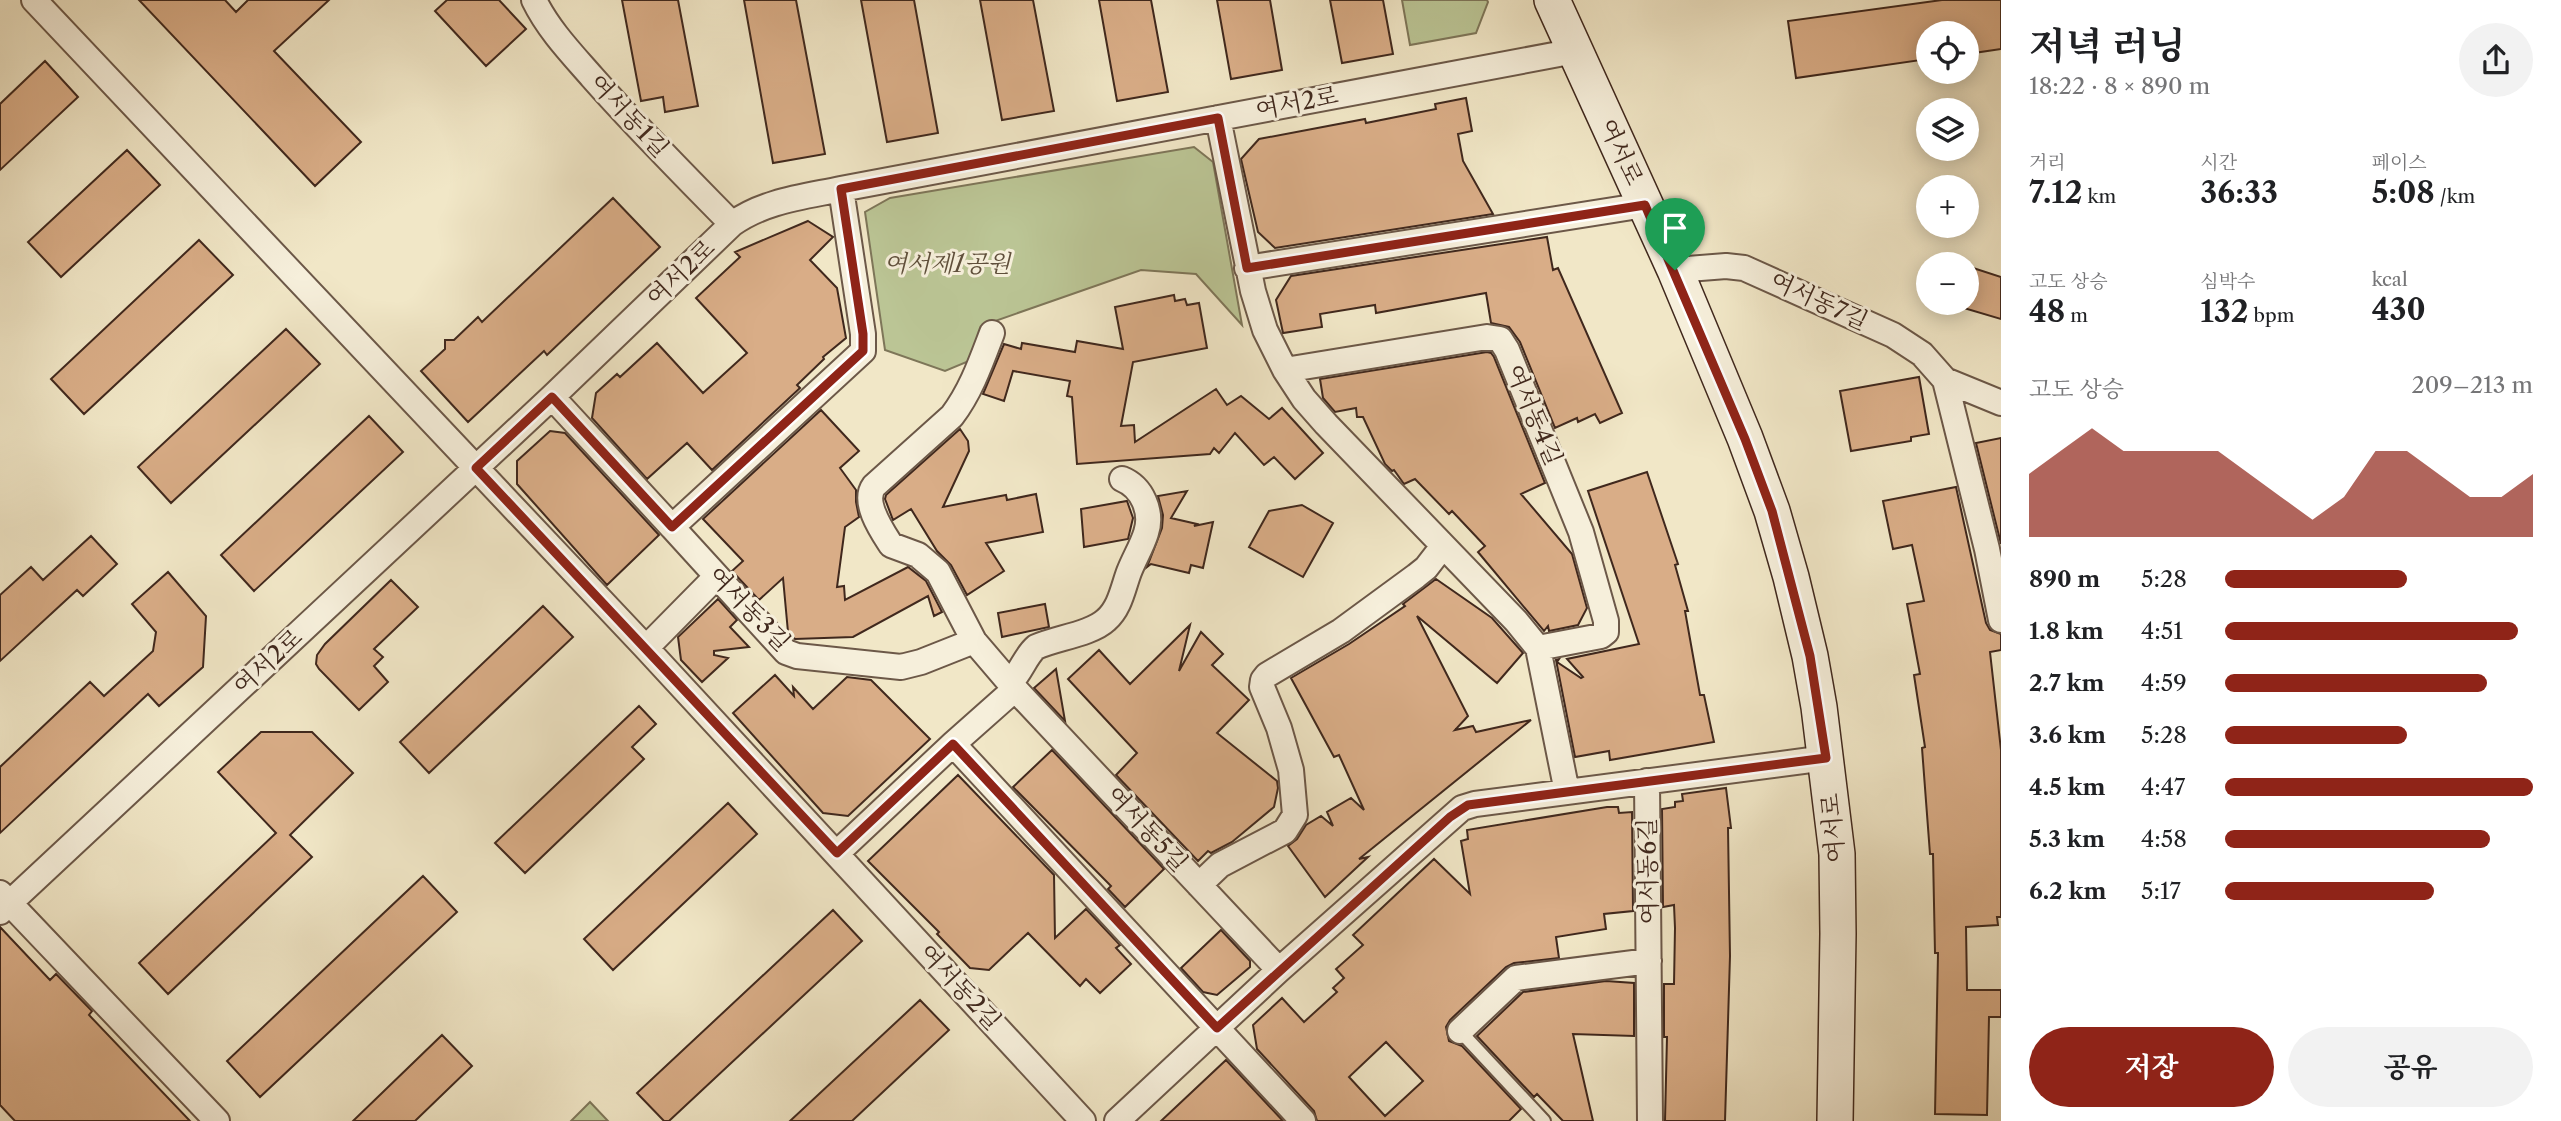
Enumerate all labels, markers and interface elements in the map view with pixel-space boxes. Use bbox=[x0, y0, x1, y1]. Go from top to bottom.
map controls bbox=[1916, 21, 1979, 315]
button: locate bbox=[1916, 21, 1979, 84]
text: 저녁 러닝 bbox=[2029, 22, 2185, 69]
button: share bbox=[2459, 23, 2533, 97]
street label: 여서동1길 bbox=[584, 68, 675, 163]
text: 18:22 · 8 × 890 m bbox=[2029, 72, 2210, 100]
street label: 여서2로 bbox=[1253, 80, 1341, 125]
button: layers bbox=[1916, 98, 1979, 161]
street label: 여서로 bbox=[1594, 114, 1649, 189]
text: 거리 bbox=[2029, 151, 2066, 174]
text: 시간 bbox=[2200, 151, 2237, 174]
text: 페이스 bbox=[2372, 151, 2427, 174]
text: 7.12 bbox=[2029, 174, 2083, 211]
text: 36:33 bbox=[2200, 174, 2278, 211]
text: 5:08 bbox=[2372, 174, 2435, 211]
button: + bbox=[1916, 175, 1979, 238]
text: km bbox=[2083, 185, 2116, 208]
text: /km bbox=[2435, 185, 2475, 208]
pin bbox=[1645, 198, 1705, 270]
icon: arrive bbox=[1656, 209, 1694, 247]
street label: 여서2로 bbox=[641, 233, 721, 312]
park label: 여서제1공원 bbox=[884, 249, 1012, 278]
button: − bbox=[1916, 252, 1979, 315]
street label: 여서동7길 bbox=[1766, 265, 1873, 336]
text: kcal bbox=[2372, 268, 2408, 291]
text: 고도 상승 bbox=[2029, 270, 2107, 293]
text: 심박수 bbox=[2200, 270, 2255, 293]
text: 430 bbox=[2372, 291, 2426, 328]
text: 48 bbox=[2029, 293, 2065, 330]
text: 132 bbox=[2200, 293, 2249, 330]
text: m bbox=[2065, 304, 2088, 327]
text: bpm bbox=[2249, 304, 2294, 327]
street label: 여서동4길 bbox=[1500, 360, 1569, 470]
text: 209–213 m bbox=[2412, 371, 2533, 399]
text: 고도 상승 bbox=[2029, 375, 2124, 403]
street label: 여서동3길 bbox=[702, 560, 797, 657]
text: 890 m bbox=[2029, 565, 2100, 593]
text: 5:28 bbox=[2141, 565, 2187, 593]
text: 1.8 km bbox=[2029, 617, 2104, 645]
text: 4:51 bbox=[2141, 617, 2183, 645]
street label: 여서2로 bbox=[227, 623, 308, 701]
text: 2.7 km bbox=[2029, 669, 2105, 697]
text: 4:59 bbox=[2141, 669, 2187, 697]
text: 3.6 km bbox=[2029, 721, 2106, 749]
text: 5:28 bbox=[2141, 721, 2187, 749]
text: 4.5 km bbox=[2029, 773, 2106, 801]
text: 4:47 bbox=[2141, 773, 2185, 801]
street label: 여서동5길 bbox=[1101, 780, 1194, 877]
street label: 여서로 bbox=[1815, 792, 1850, 864]
street label: 여서동6길 bbox=[1632, 817, 1663, 925]
text: 5.3 km bbox=[2029, 825, 2105, 853]
text: 4:58 bbox=[2141, 825, 2187, 853]
text: 6.2 km bbox=[2029, 877, 2107, 905]
text: 5:17 bbox=[2141, 877, 2181, 905]
street label: 여서동2길 bbox=[913, 938, 1007, 1036]
button: 저장 bbox=[2029, 1027, 2274, 1107]
button: 공유 bbox=[2288, 1027, 2533, 1107]

